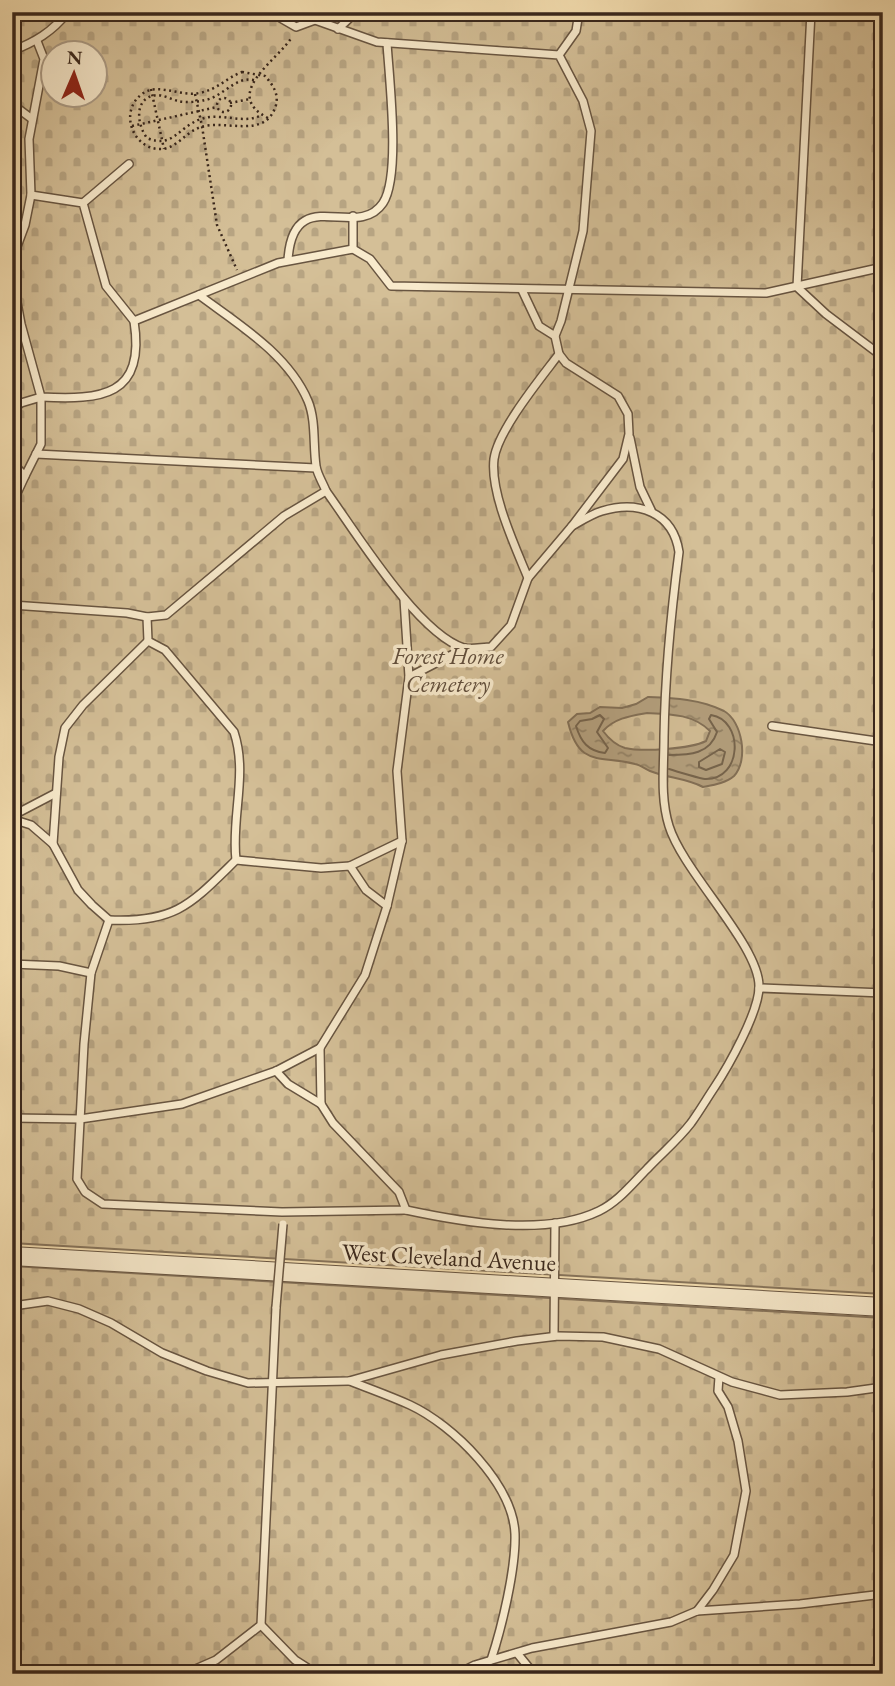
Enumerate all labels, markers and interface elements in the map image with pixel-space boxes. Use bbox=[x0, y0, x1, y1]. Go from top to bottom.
north arrow bbox=[38, 38, 108, 108]
text: N bbox=[66, 45, 83, 70]
park label: Forest Home Cemetery bbox=[391, 640, 504, 699]
street label: West Cleveland Avenue bbox=[341, 1236, 557, 1278]

